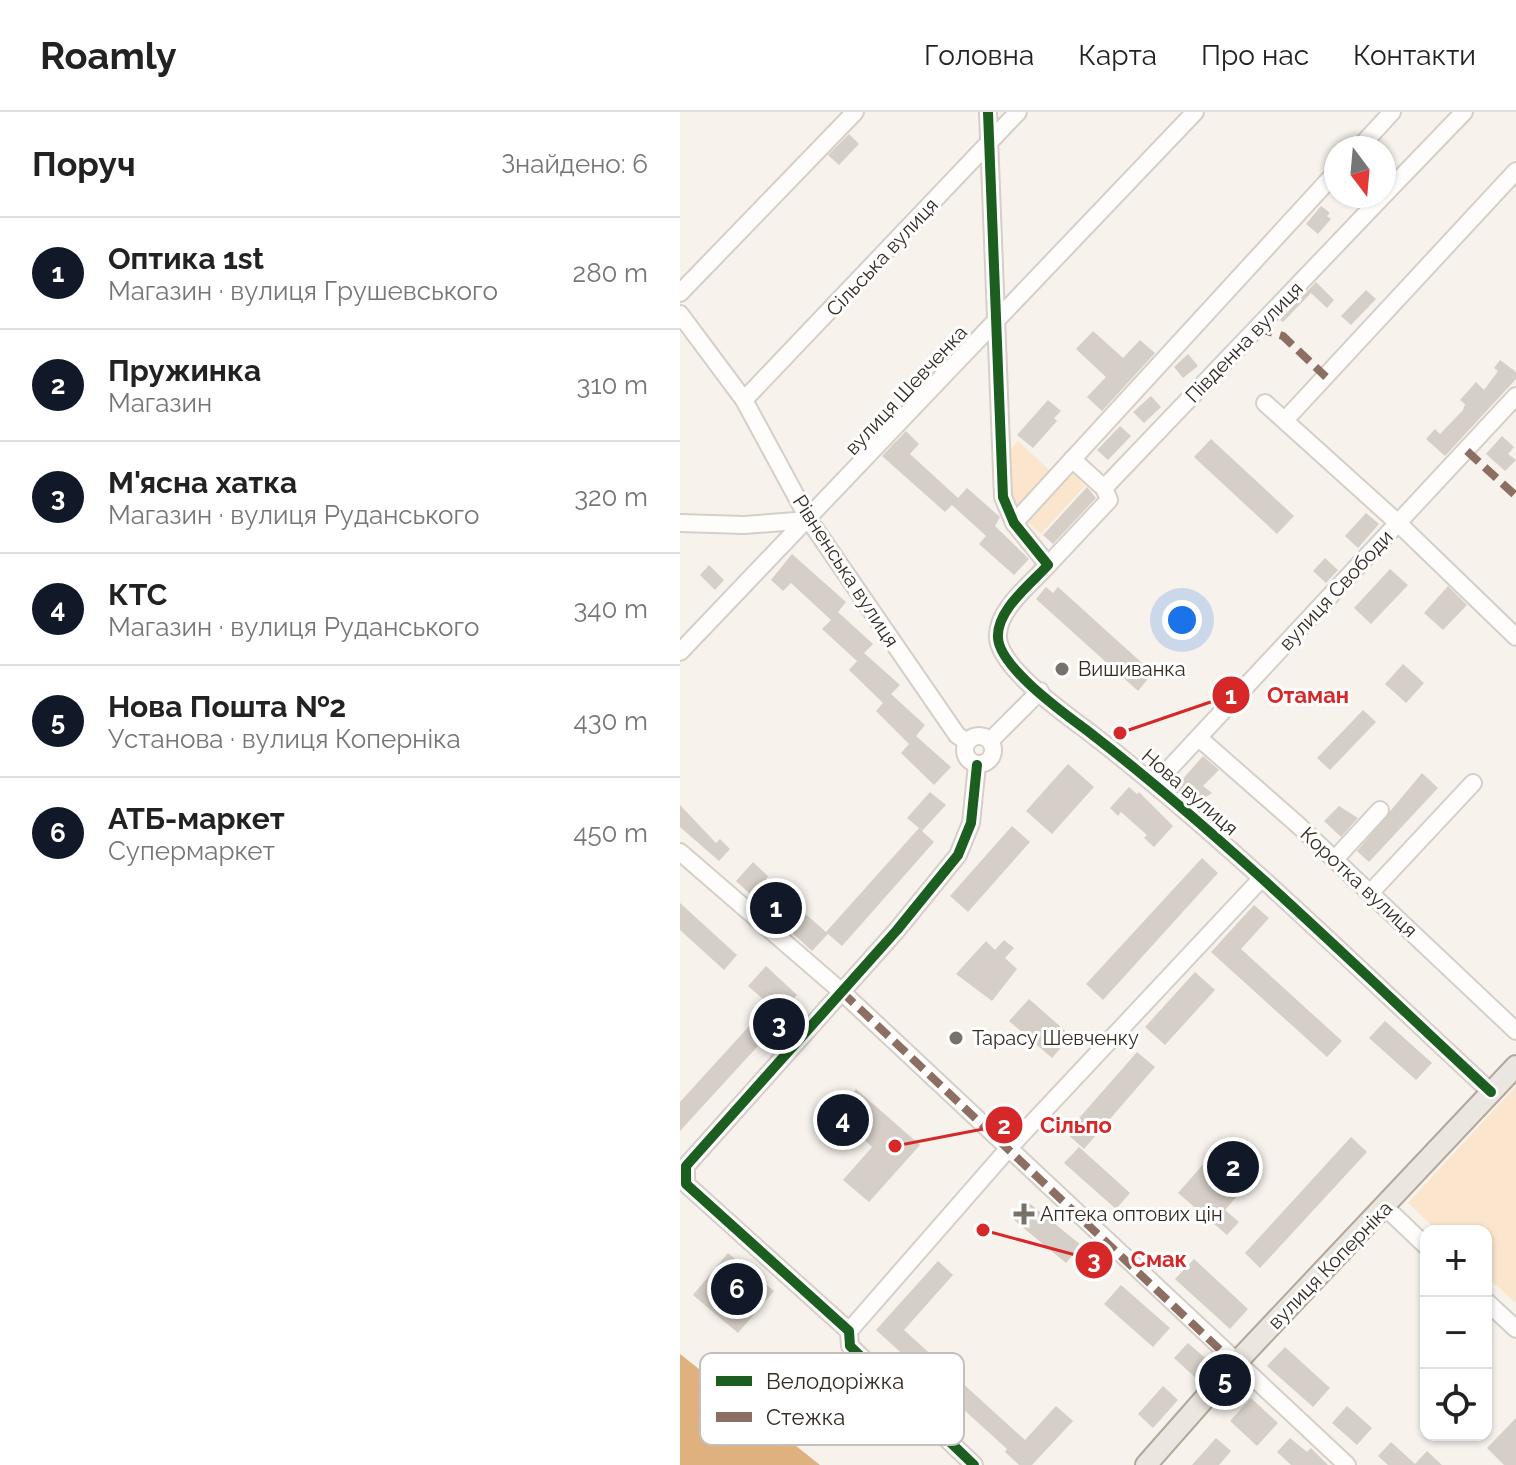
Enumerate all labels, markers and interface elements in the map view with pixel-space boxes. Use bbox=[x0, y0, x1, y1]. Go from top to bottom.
text: Roamly bbox=[40, 33, 177, 78]
text: Головна bbox=[924, 39, 1034, 72]
text: Карта bbox=[1078, 39, 1157, 72]
text: Про нас bbox=[1201, 39, 1309, 72]
text: Контакти bbox=[1353, 39, 1476, 72]
north arrow bbox=[1324, 136, 1396, 208]
text: Поруч bbox=[32, 144, 136, 184]
text: Знайдено: 6 bbox=[501, 149, 648, 179]
street label: Сільська вулиця bbox=[821, 193, 943, 321]
text: Оптика 1st bbox=[108, 241, 264, 276]
text: 1 bbox=[52, 258, 64, 288]
text: 280 m bbox=[573, 258, 648, 288]
text: Магазин · вулиця Грушевського bbox=[108, 276, 498, 306]
street label: Південна вулиця bbox=[1180, 277, 1308, 407]
street label: вулиця Шевченка bbox=[840, 320, 972, 460]
text: Пружинка bbox=[108, 353, 261, 388]
text: 2 bbox=[51, 370, 65, 400]
text: 310 m bbox=[577, 370, 648, 400]
text: Магазин bbox=[108, 388, 212, 418]
text: М'ясна хатка bbox=[108, 465, 297, 500]
text: 3 bbox=[51, 482, 65, 512]
text: 320 m bbox=[574, 482, 648, 512]
street label: Рівненська вулиця bbox=[788, 490, 904, 652]
text: Магазин · вулиця Руданського bbox=[108, 500, 480, 530]
street label: вулиця Свободи bbox=[1274, 525, 1398, 655]
text: КТС bbox=[108, 577, 167, 612]
text: 4 bbox=[51, 594, 65, 624]
text: 340 m bbox=[573, 594, 648, 624]
your location bbox=[1162, 600, 1202, 640]
text: Магазин · вулиця Руданського bbox=[108, 612, 480, 642]
place label: Вишиванка bbox=[1078, 657, 1186, 681]
marker: Вишиванка bbox=[1053, 660, 1071, 678]
callout: Отаман bbox=[1211, 672, 1366, 718]
text: 1 bbox=[1225, 681, 1237, 710]
text: Отаман bbox=[1267, 682, 1349, 708]
text: Нова Пошта №2 bbox=[108, 689, 346, 724]
text: 5 bbox=[51, 706, 65, 736]
text: 430 m bbox=[573, 706, 648, 736]
text: Установа · вулиця Коперніка bbox=[108, 724, 461, 754]
street label: Нова вулиця bbox=[1137, 744, 1243, 840]
text: АТБ-маркет bbox=[108, 801, 285, 836]
text: 6 bbox=[50, 818, 66, 848]
text: 450 m bbox=[573, 818, 648, 848]
street label: Коротка вулиця bbox=[1296, 822, 1422, 942]
text: Супермаркет bbox=[108, 836, 275, 866]
pin: 1 bbox=[750, 878, 802, 938]
pin: 3 bbox=[753, 994, 805, 1054]
place label: Тарасу Шевченку bbox=[972, 1026, 1139, 1050]
marker: Тарасу Шевченку bbox=[947, 1029, 965, 1047]
pin: 4 bbox=[817, 1090, 869, 1150]
callout: Сільпо bbox=[984, 1102, 1128, 1148]
text: 2 bbox=[997, 1111, 1011, 1140]
text: Сільпо bbox=[1040, 1112, 1112, 1138]
pin: 2 bbox=[1207, 1137, 1259, 1197]
street label: вулиця Коперніка bbox=[1263, 1196, 1397, 1334]
place label: Аптека оптових цін bbox=[1040, 1202, 1223, 1226]
marker: Аптека оптових цін bbox=[1015, 1205, 1033, 1223]
map controls bbox=[1420, 1225, 1492, 1441]
button: + bbox=[1420, 1225, 1492, 1297]
callout: Смак bbox=[1074, 1237, 1203, 1283]
text: 3 bbox=[1087, 1245, 1101, 1274]
text: Смак bbox=[1131, 1246, 1188, 1272]
pin: 6 bbox=[711, 1259, 763, 1319]
button: − bbox=[1420, 1297, 1492, 1369]
pin: 5 bbox=[1199, 1350, 1251, 1410]
legend bbox=[700, 1353, 964, 1445]
text: Велодоріжка bbox=[766, 1368, 904, 1394]
button: locate bbox=[1420, 1369, 1492, 1441]
text: Стежка bbox=[766, 1404, 845, 1430]

